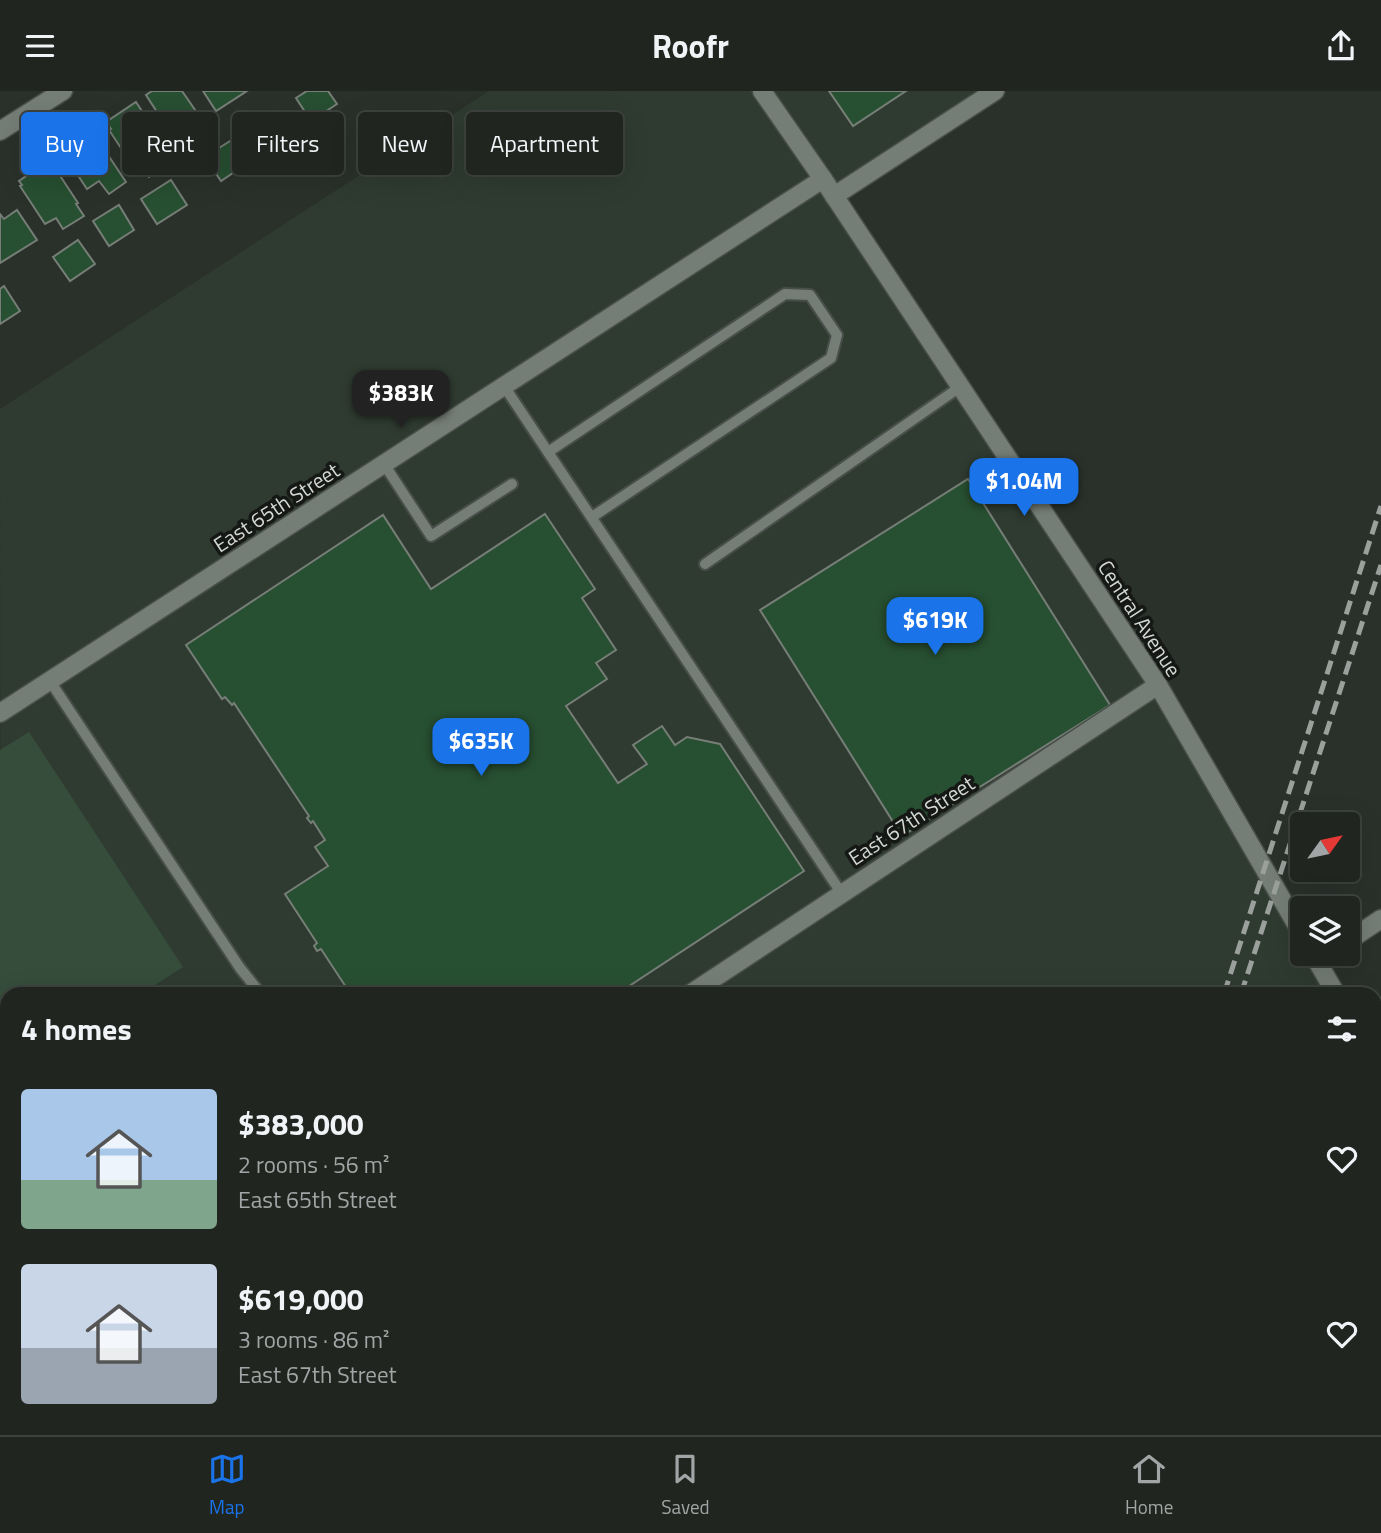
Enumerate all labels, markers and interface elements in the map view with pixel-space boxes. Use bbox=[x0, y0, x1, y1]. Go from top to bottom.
text: Roofr bbox=[652, 22, 729, 70]
icon: menu bbox=[21, 27, 59, 65]
icon: share bbox=[1322, 27, 1360, 65]
chip: Buy bbox=[21, 112, 108, 175]
chip: Rent bbox=[122, 112, 218, 175]
chip: Filters bbox=[232, 112, 344, 175]
chip: New bbox=[358, 112, 452, 175]
chip: Apartment bbox=[466, 112, 623, 175]
pin: $383K bbox=[352, 371, 450, 430]
text: $383K bbox=[368, 375, 434, 410]
street label: East 65th Street bbox=[207, 454, 346, 560]
pin: $1.04M bbox=[967, 459, 1081, 518]
text: $1.04M bbox=[985, 463, 1063, 498]
street label: Central Avenue bbox=[1090, 553, 1190, 683]
pin: $619K bbox=[886, 597, 984, 657]
text: $619K bbox=[902, 602, 968, 637]
pin: $635K bbox=[432, 719, 530, 778]
text: $635K bbox=[448, 723, 514, 758]
street label: East 67th Street bbox=[842, 767, 981, 873]
north arrow bbox=[1290, 812, 1360, 882]
map controls bbox=[1290, 812, 1360, 966]
button: layers bbox=[1290, 896, 1360, 966]
text: 4 homes bbox=[21, 1006, 132, 1052]
icon: filters bbox=[1323, 1010, 1361, 1048]
text: $383,000 bbox=[238, 1101, 364, 1147]
icon: home bbox=[77, 1117, 161, 1201]
icon: heart bbox=[1323, 1140, 1361, 1178]
text: 2 rooms · 56 m² bbox=[238, 1147, 389, 1182]
text: East 65th Street bbox=[238, 1182, 397, 1217]
text: $619,000 bbox=[238, 1276, 364, 1322]
icon: home bbox=[77, 1292, 161, 1376]
icon: heart bbox=[1323, 1315, 1361, 1353]
text: 3 rooms · 86 m² bbox=[238, 1322, 389, 1357]
text: East 67th Street bbox=[238, 1357, 397, 1392]
tab: Map bbox=[208, 1450, 246, 1521]
tab: Saved bbox=[661, 1450, 710, 1521]
tab: Home bbox=[1125, 1450, 1173, 1521]

